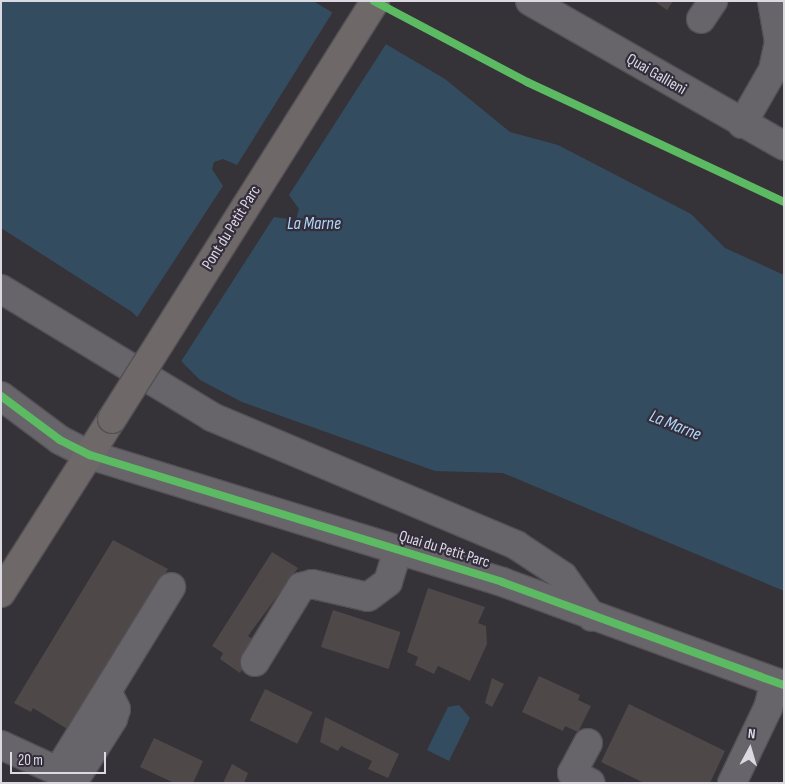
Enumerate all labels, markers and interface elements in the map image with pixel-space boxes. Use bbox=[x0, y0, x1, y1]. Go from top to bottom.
street label: Quai Gallieni bbox=[623, 50, 689, 100]
street label: Pont du Petit Parc bbox=[199, 182, 265, 274]
water label: La Marne bbox=[287, 213, 341, 235]
water label: La Marne bbox=[646, 406, 704, 446]
street label: Quai du Petit Parc bbox=[396, 527, 492, 573]
north arrow bbox=[725, 724, 775, 774]
text: N bbox=[747, 725, 756, 742]
scale bar bbox=[12, 742, 109, 774]
text: 20 m bbox=[18, 751, 43, 770]

